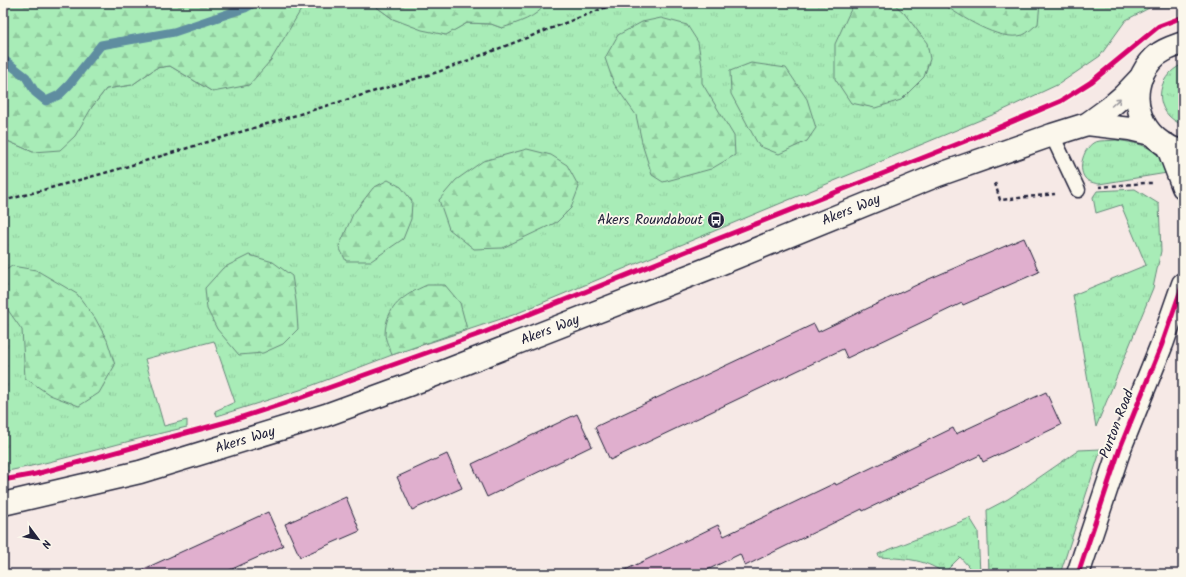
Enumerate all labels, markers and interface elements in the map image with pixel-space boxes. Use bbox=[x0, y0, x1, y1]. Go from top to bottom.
one-way arrow bbox=[1111, 97, 1121, 107]
street label: Akers Way bbox=[818, 188, 884, 232]
place label: Akers Roundabout bbox=[597, 209, 704, 231]
bus stop icon: Akers Roundabout bbox=[706, 210, 726, 230]
street label: Akers Way bbox=[517, 309, 583, 351]
street label: Purton Road bbox=[1094, 386, 1141, 461]
street label: Akers Way bbox=[212, 420, 278, 460]
north arrow bbox=[18, 519, 58, 559]
text: N bbox=[36, 536, 55, 552]

